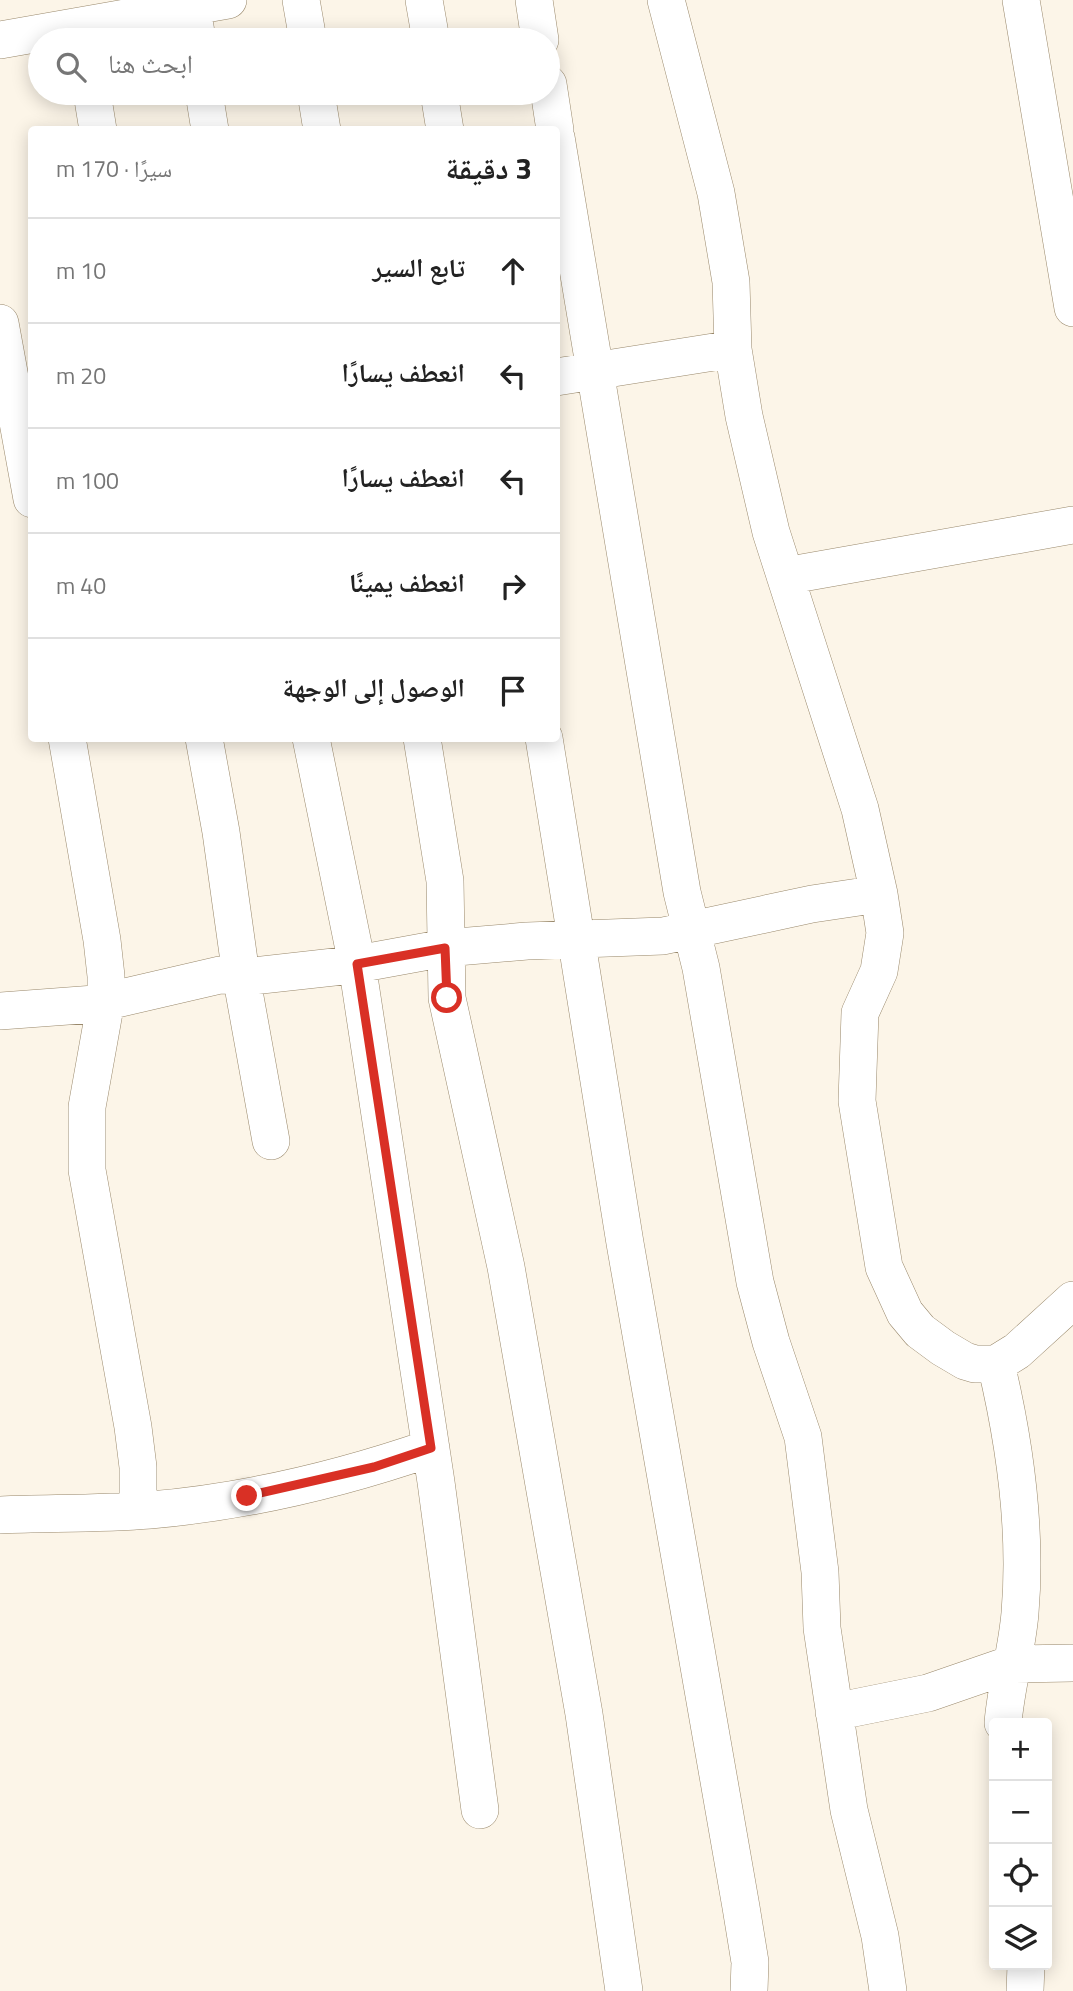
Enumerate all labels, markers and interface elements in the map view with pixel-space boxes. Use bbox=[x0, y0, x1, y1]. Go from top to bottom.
search box bbox=[28, 28, 560, 105]
text: ابحث هنا bbox=[108, 44, 193, 83]
icon: search bbox=[52, 48, 90, 86]
text: 3 دقيقة bbox=[446, 145, 532, 191]
text: سيرًا · 170 m bbox=[56, 151, 172, 186]
text: تابع السير bbox=[373, 248, 465, 287]
icon: ahead bbox=[494, 252, 532, 290]
text: 10 m bbox=[56, 253, 106, 288]
text: انعطف يسارًا bbox=[341, 353, 465, 392]
icon: left bbox=[494, 357, 532, 395]
text: 20 m bbox=[56, 358, 106, 393]
text: انعطف يسارًا bbox=[341, 458, 465, 497]
icon: left bbox=[494, 462, 532, 500]
text: 100 m bbox=[56, 463, 119, 498]
text: انعطف يمينًا bbox=[349, 563, 465, 602]
icon: right bbox=[494, 567, 532, 605]
text: 40 m bbox=[56, 568, 106, 603]
text: الوصول إلى الوجهة bbox=[283, 668, 465, 707]
icon: arrive bbox=[494, 672, 532, 710]
route start bbox=[431, 982, 462, 1013]
route end bbox=[231, 1480, 262, 1511]
map controls bbox=[989, 1718, 1052, 1970]
button: + bbox=[989, 1718, 1052, 1781]
button: − bbox=[989, 1781, 1052, 1844]
button: locate bbox=[989, 1844, 1052, 1907]
button: layers bbox=[989, 1907, 1052, 1970]

